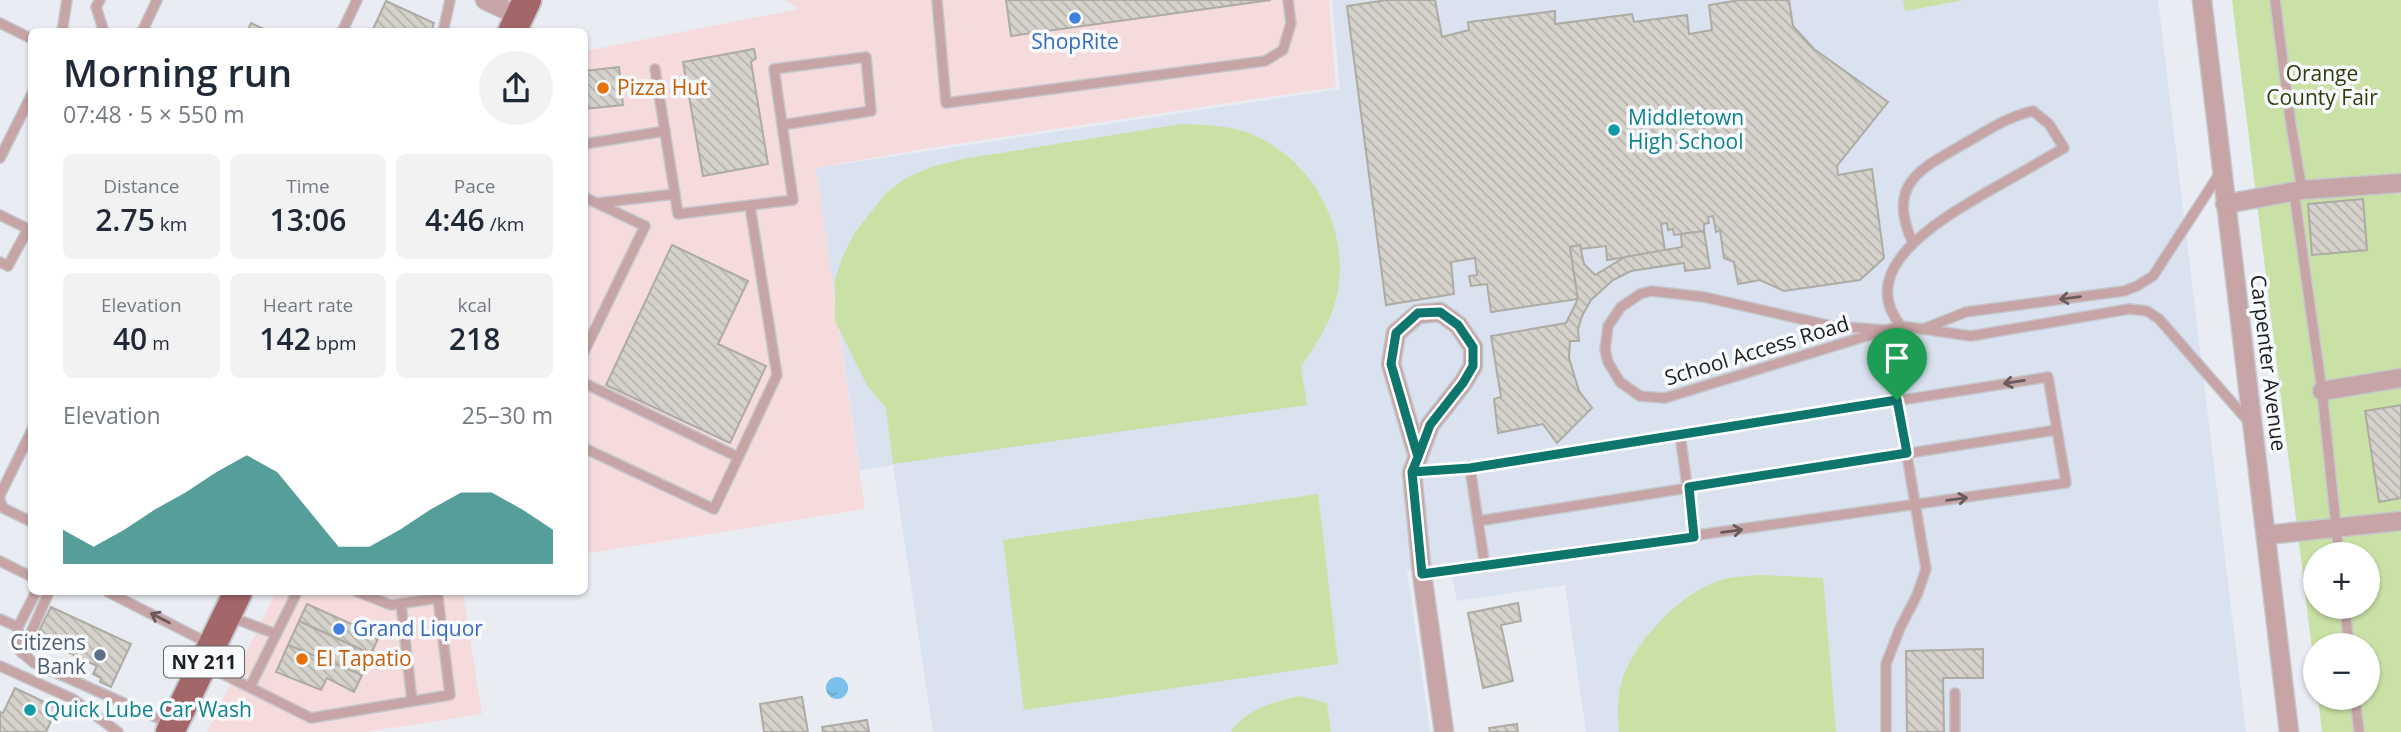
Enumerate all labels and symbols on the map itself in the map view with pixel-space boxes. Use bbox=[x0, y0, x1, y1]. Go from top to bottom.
marker: ShopRite bbox=[1067, 10, 1083, 26]
place label: ShopRite bbox=[1031, 27, 1119, 55]
park label: Orange County Fair bbox=[2266, 59, 2378, 111]
place label: Pizza Hut bbox=[617, 73, 708, 101]
marker: Pizza Hut bbox=[595, 80, 611, 96]
place label: Middletown High School bbox=[1628, 103, 1744, 155]
marker: Middletown High School bbox=[1606, 122, 1622, 138]
street label: Carpenter Avenue bbox=[2244, 273, 2294, 453]
one-way arrow bbox=[2060, 292, 2082, 305]
street label: School Access Road bbox=[1661, 309, 1852, 391]
pin bbox=[1867, 328, 1927, 400]
one-way arrow bbox=[2003, 376, 2025, 389]
one-way arrow bbox=[1945, 492, 1968, 505]
one-way arrow bbox=[1720, 524, 1743, 537]
one-way arrow bbox=[150, 611, 171, 625]
place label: Grand Liquor bbox=[353, 614, 483, 642]
marker: Grand Liquor bbox=[331, 621, 347, 637]
place label: Citizens Bank bbox=[10, 628, 86, 680]
place label: El Tapatio bbox=[316, 644, 412, 672]
road number: NY 211 bbox=[164, 646, 244, 678]
marker: Citizens Bank bbox=[92, 647, 108, 663]
marker: El Tapatio bbox=[294, 651, 310, 667]
place label: Quick Lube Car Wash bbox=[44, 695, 252, 723]
marker: Quick Lube Car Wash bbox=[22, 702, 38, 718]

